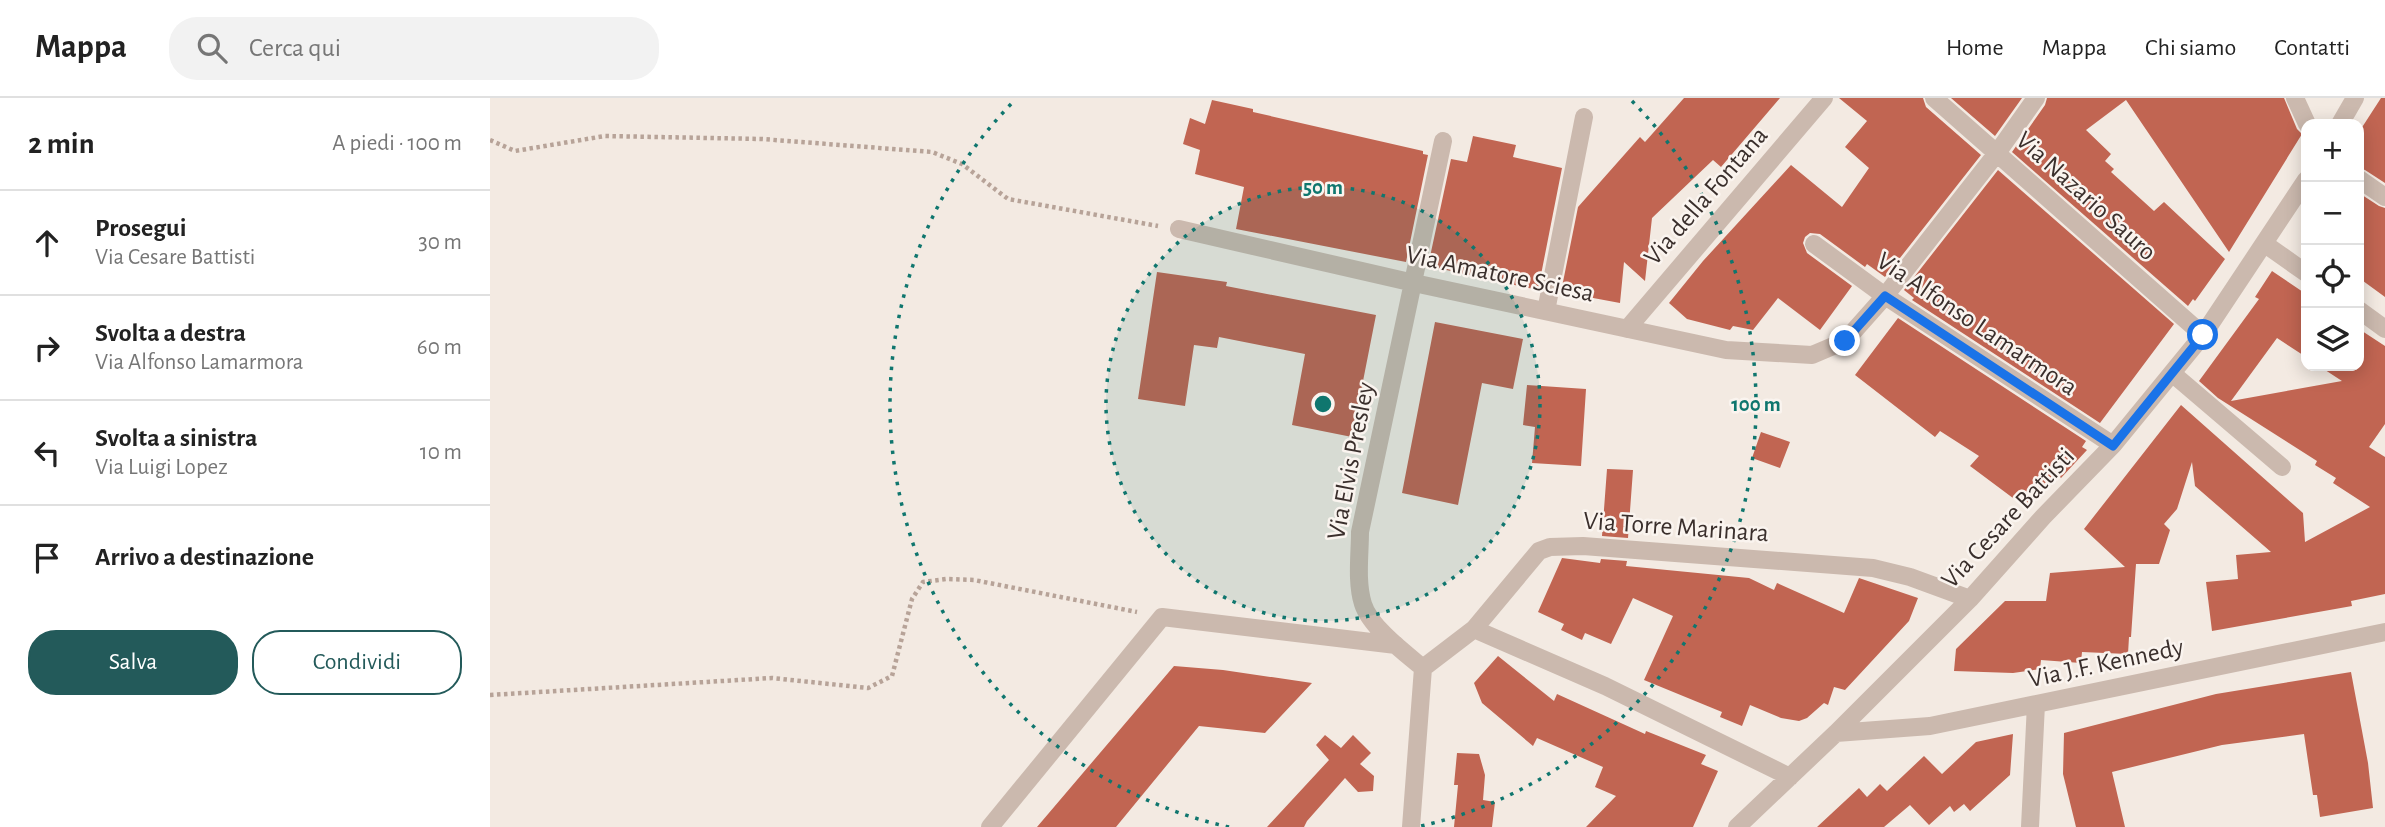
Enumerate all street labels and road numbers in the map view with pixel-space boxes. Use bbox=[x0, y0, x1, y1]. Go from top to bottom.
street label: Via della Fontana bbox=[1639, 122, 1773, 270]
street label: Via Nazario Sauro bbox=[2011, 127, 2161, 265]
street label: Via Amatore Sciesa bbox=[1404, 241, 1596, 307]
street label: Via Alfonso Lamarmora bbox=[1872, 247, 2082, 401]
street label: Via Elvis Presley bbox=[1323, 380, 1379, 542]
street label: Via Cesare Battisti bbox=[1937, 443, 2079, 593]
street label: Via Torre Marinara bbox=[1582, 508, 1770, 546]
street label: Via J.F. Kennedy bbox=[2026, 634, 2186, 692]

